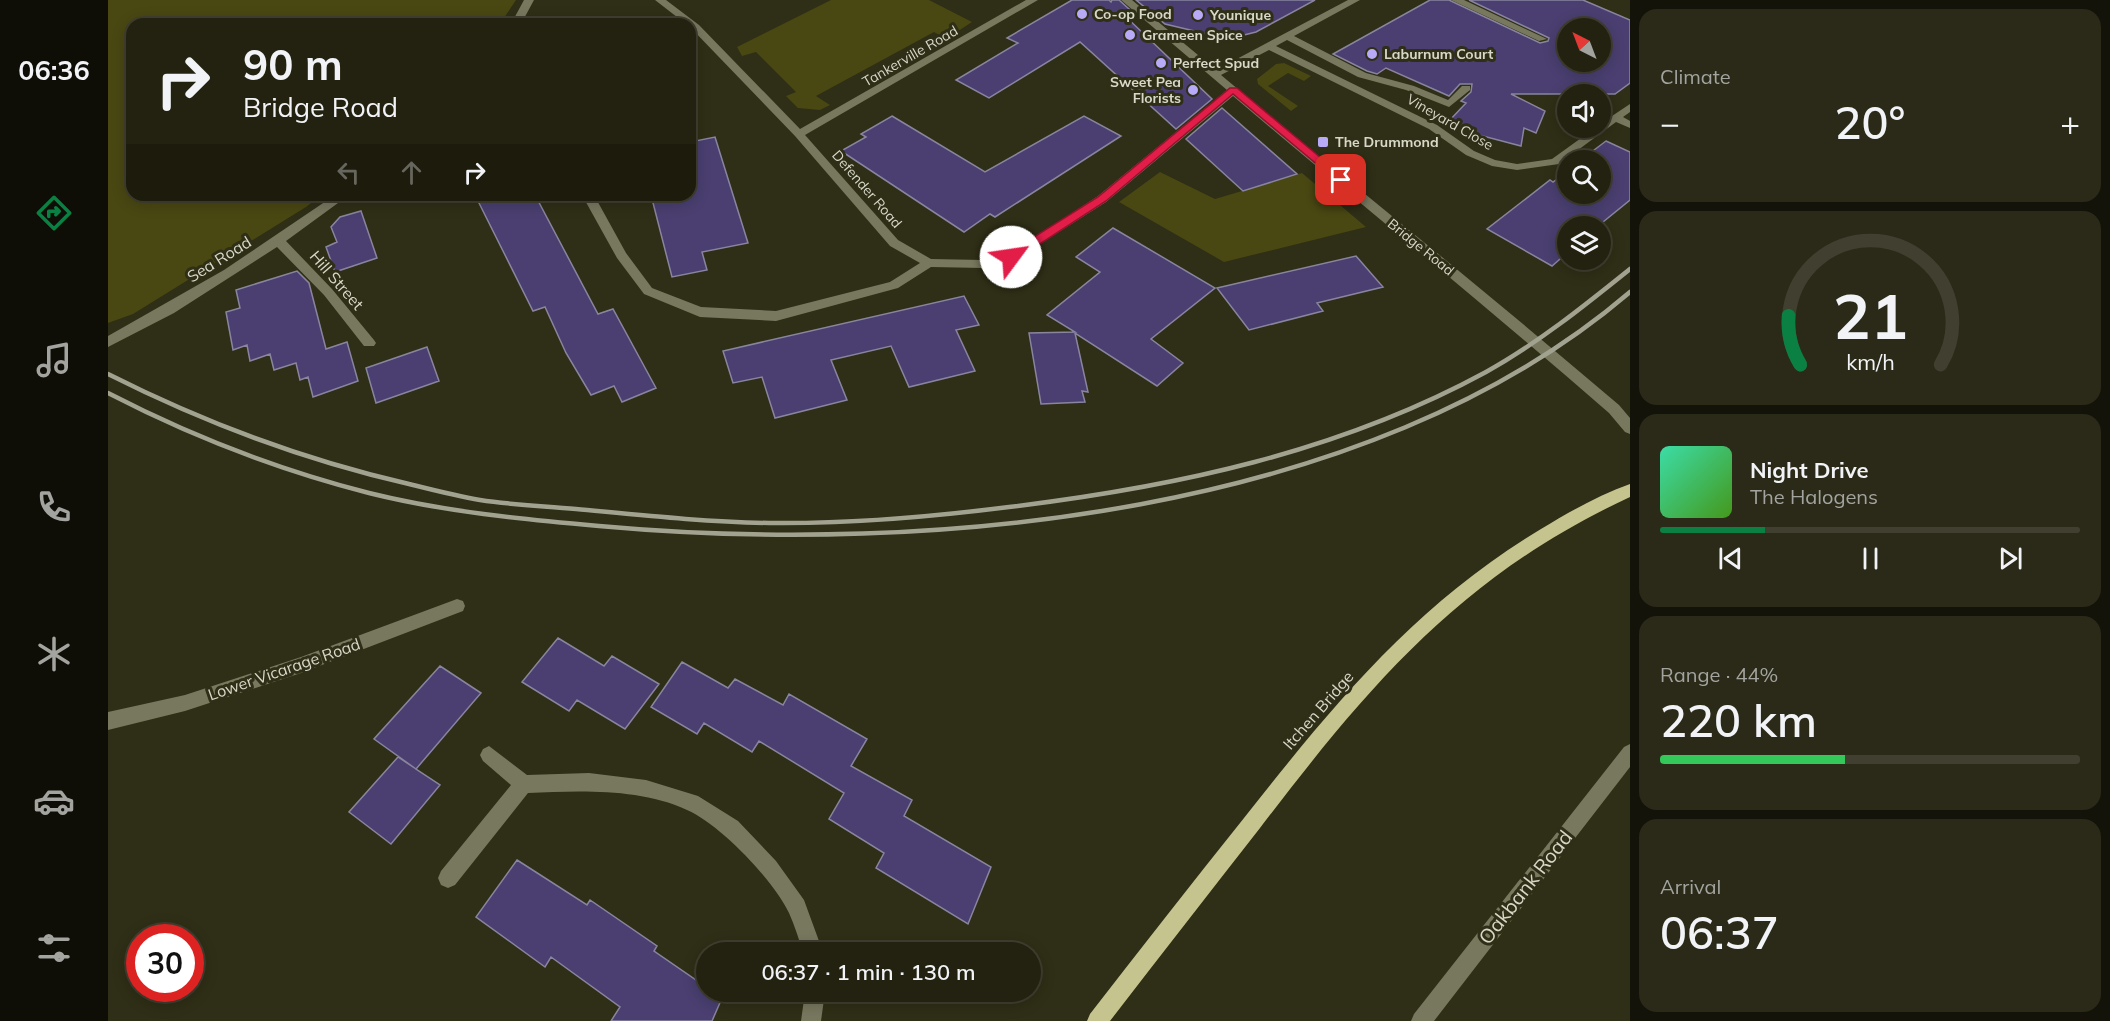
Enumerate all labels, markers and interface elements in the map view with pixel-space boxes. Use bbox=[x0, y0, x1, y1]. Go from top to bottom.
place label: Co-op Food bbox=[1094, 5, 1172, 23]
place label: Younique bbox=[1209, 6, 1271, 24]
marker: Co-op Food bbox=[1075, 7, 1089, 21]
marker: Younique bbox=[1191, 8, 1205, 22]
north arrow bbox=[1557, 18, 1611, 72]
map controls bbox=[1557, 18, 1611, 270]
street label: Tankerville Road bbox=[859, 21, 961, 91]
place label: Grameen Spice bbox=[1142, 26, 1243, 44]
marker: Grameen Spice bbox=[1123, 28, 1137, 42]
text: 90 m bbox=[243, 38, 343, 91]
icon: right bbox=[144, 42, 222, 120]
place label: Laburnum Court bbox=[1384, 45, 1494, 63]
marker: Laburnum Court bbox=[1365, 47, 1379, 61]
text: 06:36 bbox=[18, 53, 90, 87]
place label: Perfect Spud bbox=[1173, 54, 1259, 72]
marker: Perfect Spud bbox=[1154, 56, 1168, 70]
text: Climate bbox=[1660, 64, 1731, 89]
place label: Sweet Pea Florists bbox=[1110, 73, 1181, 107]
marker: Sweet Pea Florists bbox=[1186, 83, 1200, 97]
button: sound bbox=[1557, 84, 1611, 138]
text: Bridge Road bbox=[243, 90, 398, 124]
street label: Vineyard Close bbox=[1403, 90, 1497, 154]
text: 20° bbox=[1835, 94, 1905, 150]
text: − bbox=[1660, 102, 1680, 143]
text: + bbox=[2060, 102, 2080, 143]
place label: The Drummond bbox=[1335, 133, 1439, 151]
marker: The Drummond bbox=[1316, 135, 1330, 149]
street label: Defender Road bbox=[828, 146, 906, 232]
button: search bbox=[1557, 150, 1611, 204]
pin bbox=[1315, 154, 1366, 205]
icon: left bbox=[332, 156, 365, 189]
icon: ahead bbox=[395, 156, 428, 189]
icon: right bbox=[458, 156, 491, 189]
icon: arrive bbox=[1324, 163, 1357, 196]
icon: directions bbox=[33, 192, 75, 234]
street label: Bridge Road bbox=[1384, 215, 1458, 279]
button: layers bbox=[1557, 216, 1611, 270]
position arrow bbox=[979, 225, 1043, 289]
street label: Sea Road bbox=[183, 232, 255, 286]
street label: Hill Street bbox=[306, 246, 368, 314]
text: 21 bbox=[1833, 276, 1907, 355]
icon: music bbox=[33, 339, 75, 381]
text: km/h bbox=[1846, 349, 1894, 376]
text: Night Drive bbox=[1750, 456, 1869, 484]
text: The Halogens bbox=[1750, 484, 1878, 509]
icon: phone bbox=[33, 486, 75, 528]
icon: previous bbox=[1714, 542, 1747, 575]
icon: pause bbox=[1854, 542, 1887, 575]
icon: next bbox=[1994, 542, 2027, 575]
icon: climate bbox=[33, 633, 75, 675]
street label: Lower Vicarage Road bbox=[205, 634, 363, 704]
text: Range · 44% bbox=[1660, 662, 1778, 687]
street label: Itchen Bridge bbox=[1278, 667, 1358, 753]
text: 220 km bbox=[1660, 692, 1817, 748]
icon: car bbox=[33, 780, 75, 822]
street label: Oakbank Road bbox=[1473, 825, 1577, 949]
text: Arrival bbox=[1660, 874, 1721, 899]
text: 06:37 bbox=[1660, 904, 1779, 960]
speed limit sign: 30 bbox=[126, 924, 204, 1002]
icon: filters bbox=[33, 927, 75, 969]
text: 06:37 · 1 min · 130 m bbox=[761, 958, 976, 986]

